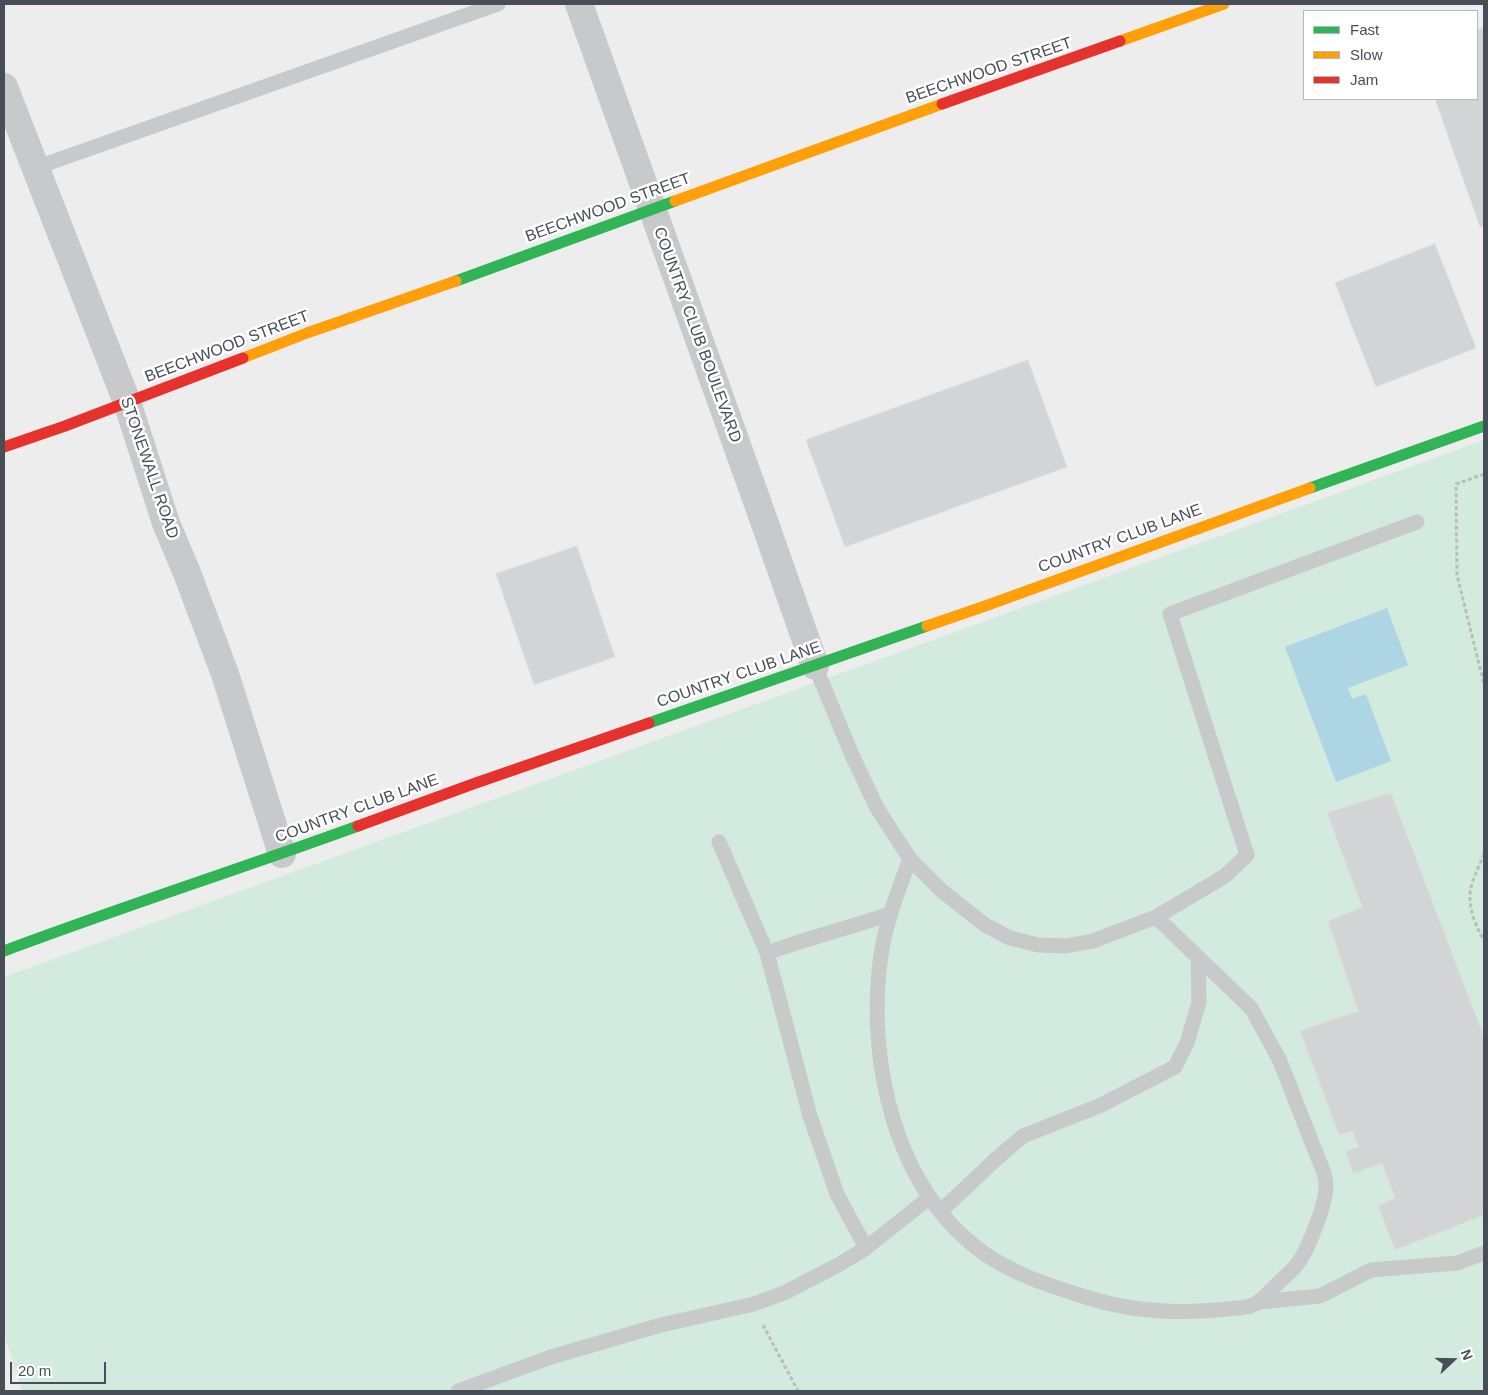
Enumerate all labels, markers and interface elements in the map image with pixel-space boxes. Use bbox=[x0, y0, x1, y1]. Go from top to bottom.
legend bbox=[1303, 10, 1478, 100]
text: Fast bbox=[1350, 21, 1379, 38]
street label: BEECHWOOD STREET bbox=[904, 34, 1074, 108]
text: Slow bbox=[1350, 46, 1383, 63]
text: Jam bbox=[1350, 71, 1378, 88]
street label: BEECHWOOD STREET bbox=[523, 169, 693, 247]
street label: COUNTRY CLUB BOULEVARD bbox=[649, 225, 745, 445]
street label: BEECHWOOD STREET bbox=[142, 307, 312, 387]
street label: STONEWALL ROAD bbox=[116, 395, 182, 541]
street label: COUNTRY CLUB LANE bbox=[1036, 501, 1204, 577]
street label: COUNTRY CLUB LANE bbox=[654, 638, 824, 712]
street label: COUNTRY CLUB LANE bbox=[273, 771, 441, 847]
north arrow bbox=[1428, 1335, 1478, 1385]
text: N bbox=[1458, 1347, 1476, 1362]
scale bar bbox=[12, 1352, 109, 1384]
text: 20 m bbox=[18, 1362, 51, 1379]

